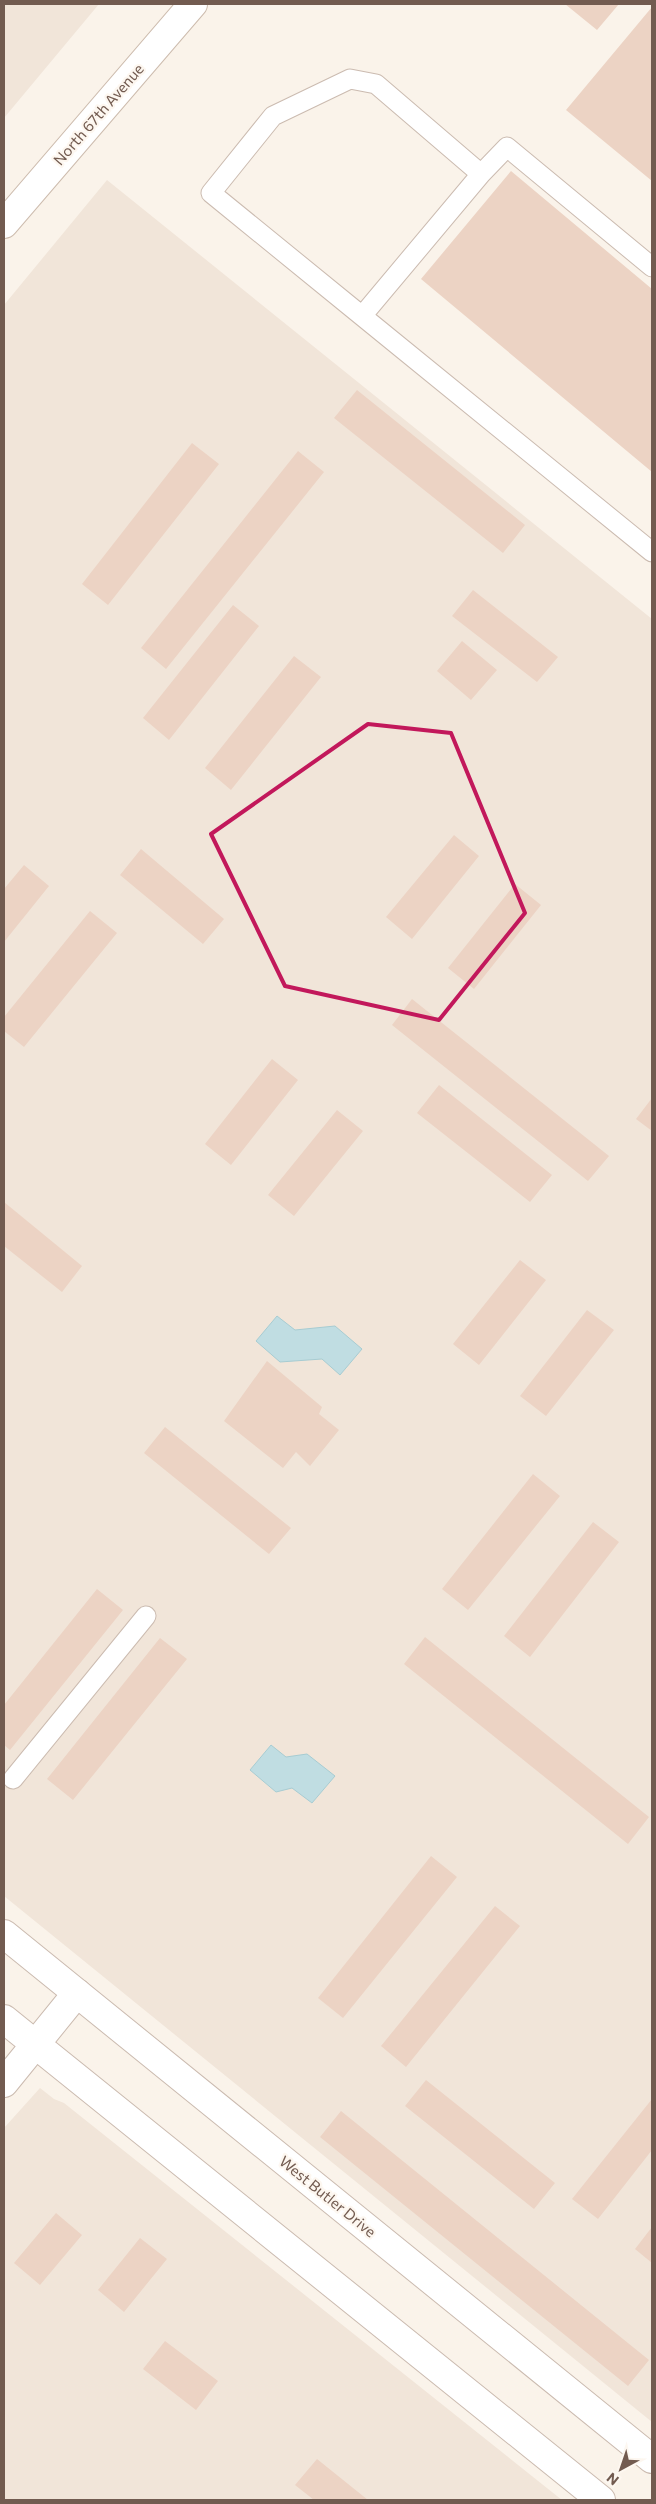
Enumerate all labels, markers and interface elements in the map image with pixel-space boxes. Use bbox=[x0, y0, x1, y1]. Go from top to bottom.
street label: North 67th Avenue bbox=[49, 60, 147, 168]
street label: West Butler Drive bbox=[276, 2152, 380, 2240]
north arrow bbox=[596, 2444, 646, 2494]
text: N bbox=[603, 2469, 622, 2489]

